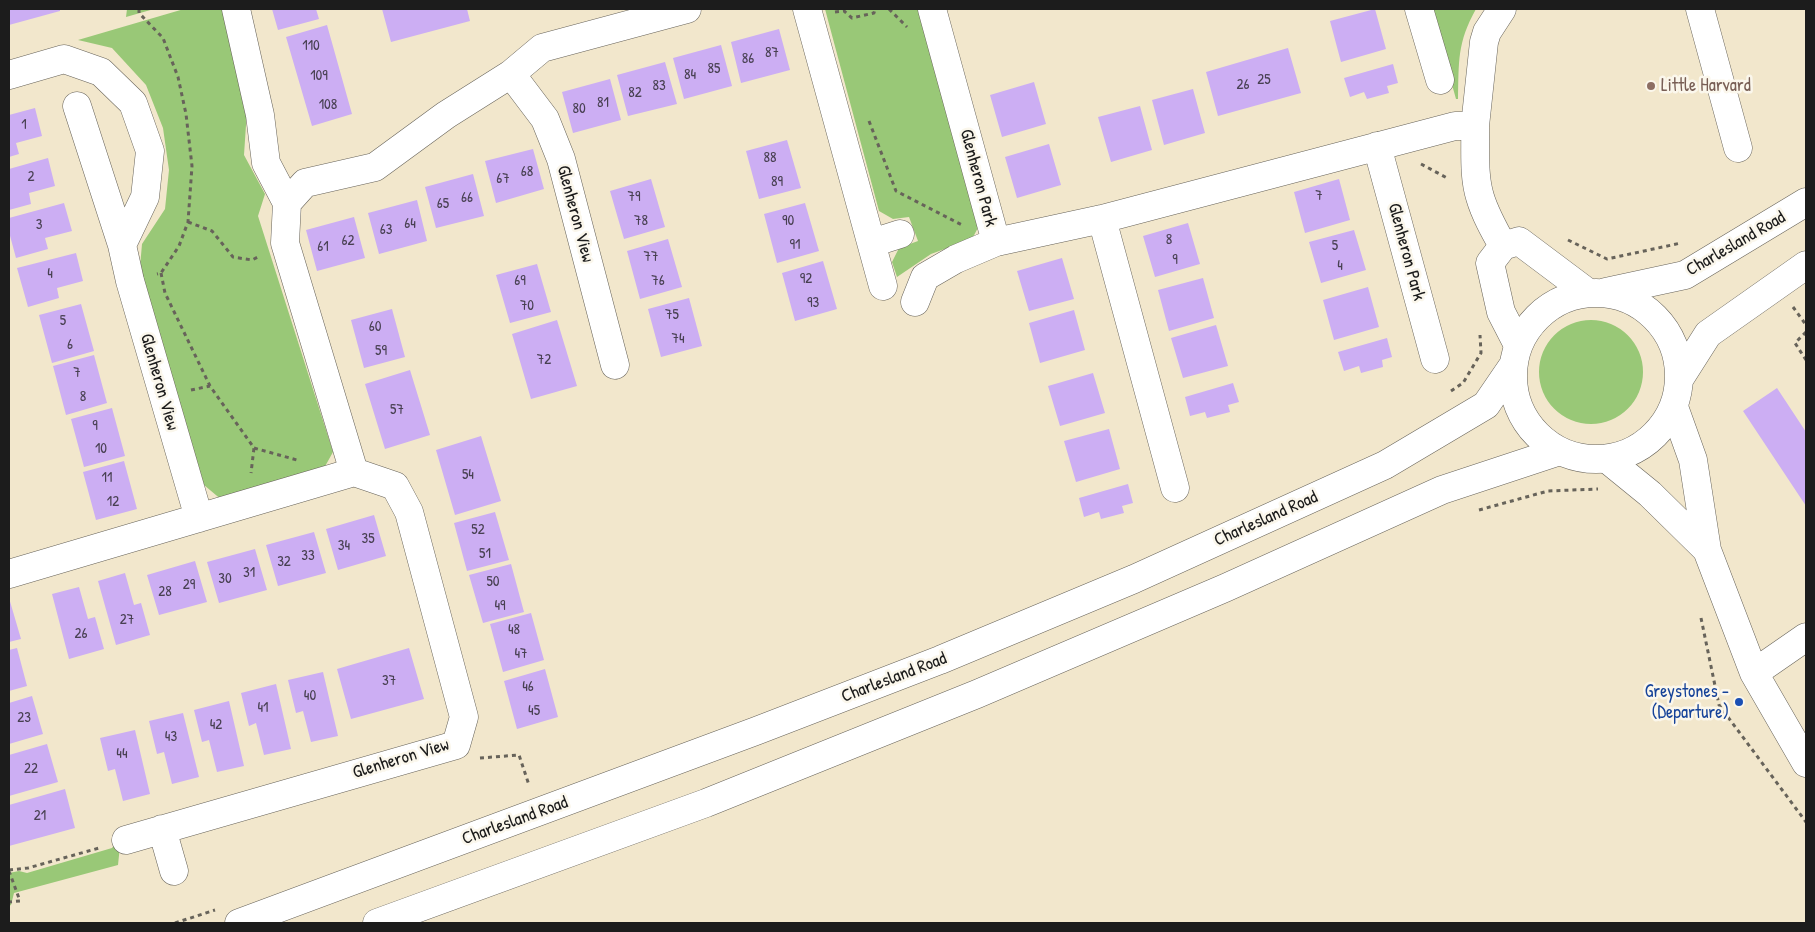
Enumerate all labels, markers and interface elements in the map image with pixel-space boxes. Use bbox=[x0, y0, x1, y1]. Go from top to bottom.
house number: 110 bbox=[302, 37, 320, 55]
house number: 87 bbox=[765, 44, 779, 62]
house number: 86 bbox=[742, 50, 754, 68]
house number: 85 bbox=[708, 60, 720, 78]
house number: 84 bbox=[684, 66, 696, 84]
house number: 109 bbox=[310, 67, 328, 85]
house number: 25 bbox=[1257, 71, 1271, 89]
place label: Little Harvard bbox=[1661, 75, 1751, 97]
house number: 26 bbox=[1236, 76, 1250, 94]
house number: 83 bbox=[652, 77, 666, 95]
marker: Little Harvard bbox=[1645, 80, 1657, 92]
house number: 82 bbox=[628, 84, 642, 102]
house number: 81 bbox=[597, 94, 609, 112]
house number: 108 bbox=[319, 96, 337, 114]
house number: 80 bbox=[572, 100, 586, 118]
house number: 1 bbox=[21, 116, 27, 134]
street label: Glenheron Park bbox=[955, 127, 1001, 229]
house number: 88 bbox=[764, 149, 776, 167]
house number: 68 bbox=[521, 163, 533, 181]
street label: Glenheron View bbox=[552, 163, 598, 265]
house number: 2 bbox=[27, 168, 35, 186]
house number: 67 bbox=[496, 170, 510, 188]
house number: 89 bbox=[771, 173, 783, 191]
house number: 7 bbox=[1315, 187, 1323, 205]
house number: 79 bbox=[628, 188, 640, 206]
house number: 66 bbox=[461, 189, 473, 207]
house number: 65 bbox=[437, 195, 449, 213]
street label: Glenheron Park bbox=[1383, 201, 1429, 303]
street label: Charlesland Road bbox=[1683, 207, 1789, 281]
house number: 78 bbox=[634, 212, 648, 230]
house number: 90 bbox=[782, 212, 794, 230]
house number: 64 bbox=[404, 215, 416, 233]
house number: 3 bbox=[36, 216, 42, 234]
house number: 63 bbox=[380, 221, 392, 239]
house number: 8 bbox=[1166, 231, 1172, 249]
house number: 62 bbox=[341, 232, 355, 250]
house number: 91 bbox=[790, 236, 800, 254]
house number: 5 bbox=[1332, 237, 1338, 255]
house number: 61 bbox=[317, 238, 329, 256]
house number: 77 bbox=[644, 248, 658, 266]
house number: 9 bbox=[1172, 251, 1178, 269]
house number: 4 bbox=[1337, 257, 1343, 275]
house number: 4 bbox=[47, 265, 53, 283]
house number: 92 bbox=[800, 270, 812, 288]
house number: 69 bbox=[514, 272, 526, 290]
house number: 76 bbox=[651, 272, 665, 290]
house number: 93 bbox=[807, 294, 819, 312]
house number: 70 bbox=[520, 297, 534, 315]
house number: 75 bbox=[665, 306, 679, 324]
house number: 5 bbox=[60, 312, 66, 330]
house number: 60 bbox=[369, 318, 381, 336]
house number: 74 bbox=[671, 330, 685, 348]
street label: Glenheron View bbox=[135, 331, 183, 433]
house number: 6 bbox=[67, 336, 73, 354]
house number: 59 bbox=[375, 342, 387, 360]
house number: 72 bbox=[537, 351, 551, 369]
house number: 7 bbox=[73, 364, 81, 382]
house number: 8 bbox=[80, 388, 86, 406]
house number: 57 bbox=[390, 401, 404, 419]
house number: 9 bbox=[92, 417, 98, 435]
house number: 10 bbox=[95, 440, 107, 458]
house number: 54 bbox=[462, 466, 474, 484]
house number: 11 bbox=[102, 469, 112, 487]
street label: Charlesland Road bbox=[1211, 487, 1321, 551]
house number: 12 bbox=[107, 493, 119, 511]
house number: 52 bbox=[471, 521, 485, 539]
house number: 35 bbox=[361, 530, 375, 548]
house number: 34 bbox=[338, 537, 350, 555]
house number: 51 bbox=[479, 545, 491, 563]
house number: 33 bbox=[301, 547, 315, 565]
house number: 32 bbox=[277, 553, 291, 571]
house number: 31 bbox=[243, 564, 255, 582]
house number: 30 bbox=[218, 570, 232, 588]
house number: 50 bbox=[486, 573, 500, 591]
house number: 29 bbox=[183, 576, 195, 594]
house number: 28 bbox=[158, 583, 172, 601]
house number: 49 bbox=[494, 597, 506, 615]
house number: 27 bbox=[120, 611, 134, 629]
house number: 48 bbox=[508, 621, 520, 639]
house number: 26 bbox=[74, 625, 88, 643]
house number: 47 bbox=[514, 645, 528, 663]
street label: Charlesland Road bbox=[838, 648, 950, 708]
house number: 37 bbox=[382, 672, 396, 690]
house number: 46 bbox=[522, 678, 534, 696]
place label: Greystones - (Departure) bbox=[1645, 681, 1729, 724]
house number: 40 bbox=[304, 687, 316, 705]
marker: Greystones - (Departure) bbox=[1733, 696, 1745, 708]
house number: 41 bbox=[257, 699, 269, 717]
house number: 45 bbox=[528, 702, 540, 720]
house number: 23 bbox=[17, 709, 31, 727]
house number: 42 bbox=[210, 716, 222, 734]
house number: 43 bbox=[165, 728, 177, 746]
street label: Glenheron View bbox=[350, 734, 452, 784]
house number: 44 bbox=[116, 745, 128, 763]
house number: 22 bbox=[24, 760, 38, 778]
street label: Charlesland Road bbox=[459, 792, 571, 850]
house number: 21 bbox=[34, 807, 46, 825]

